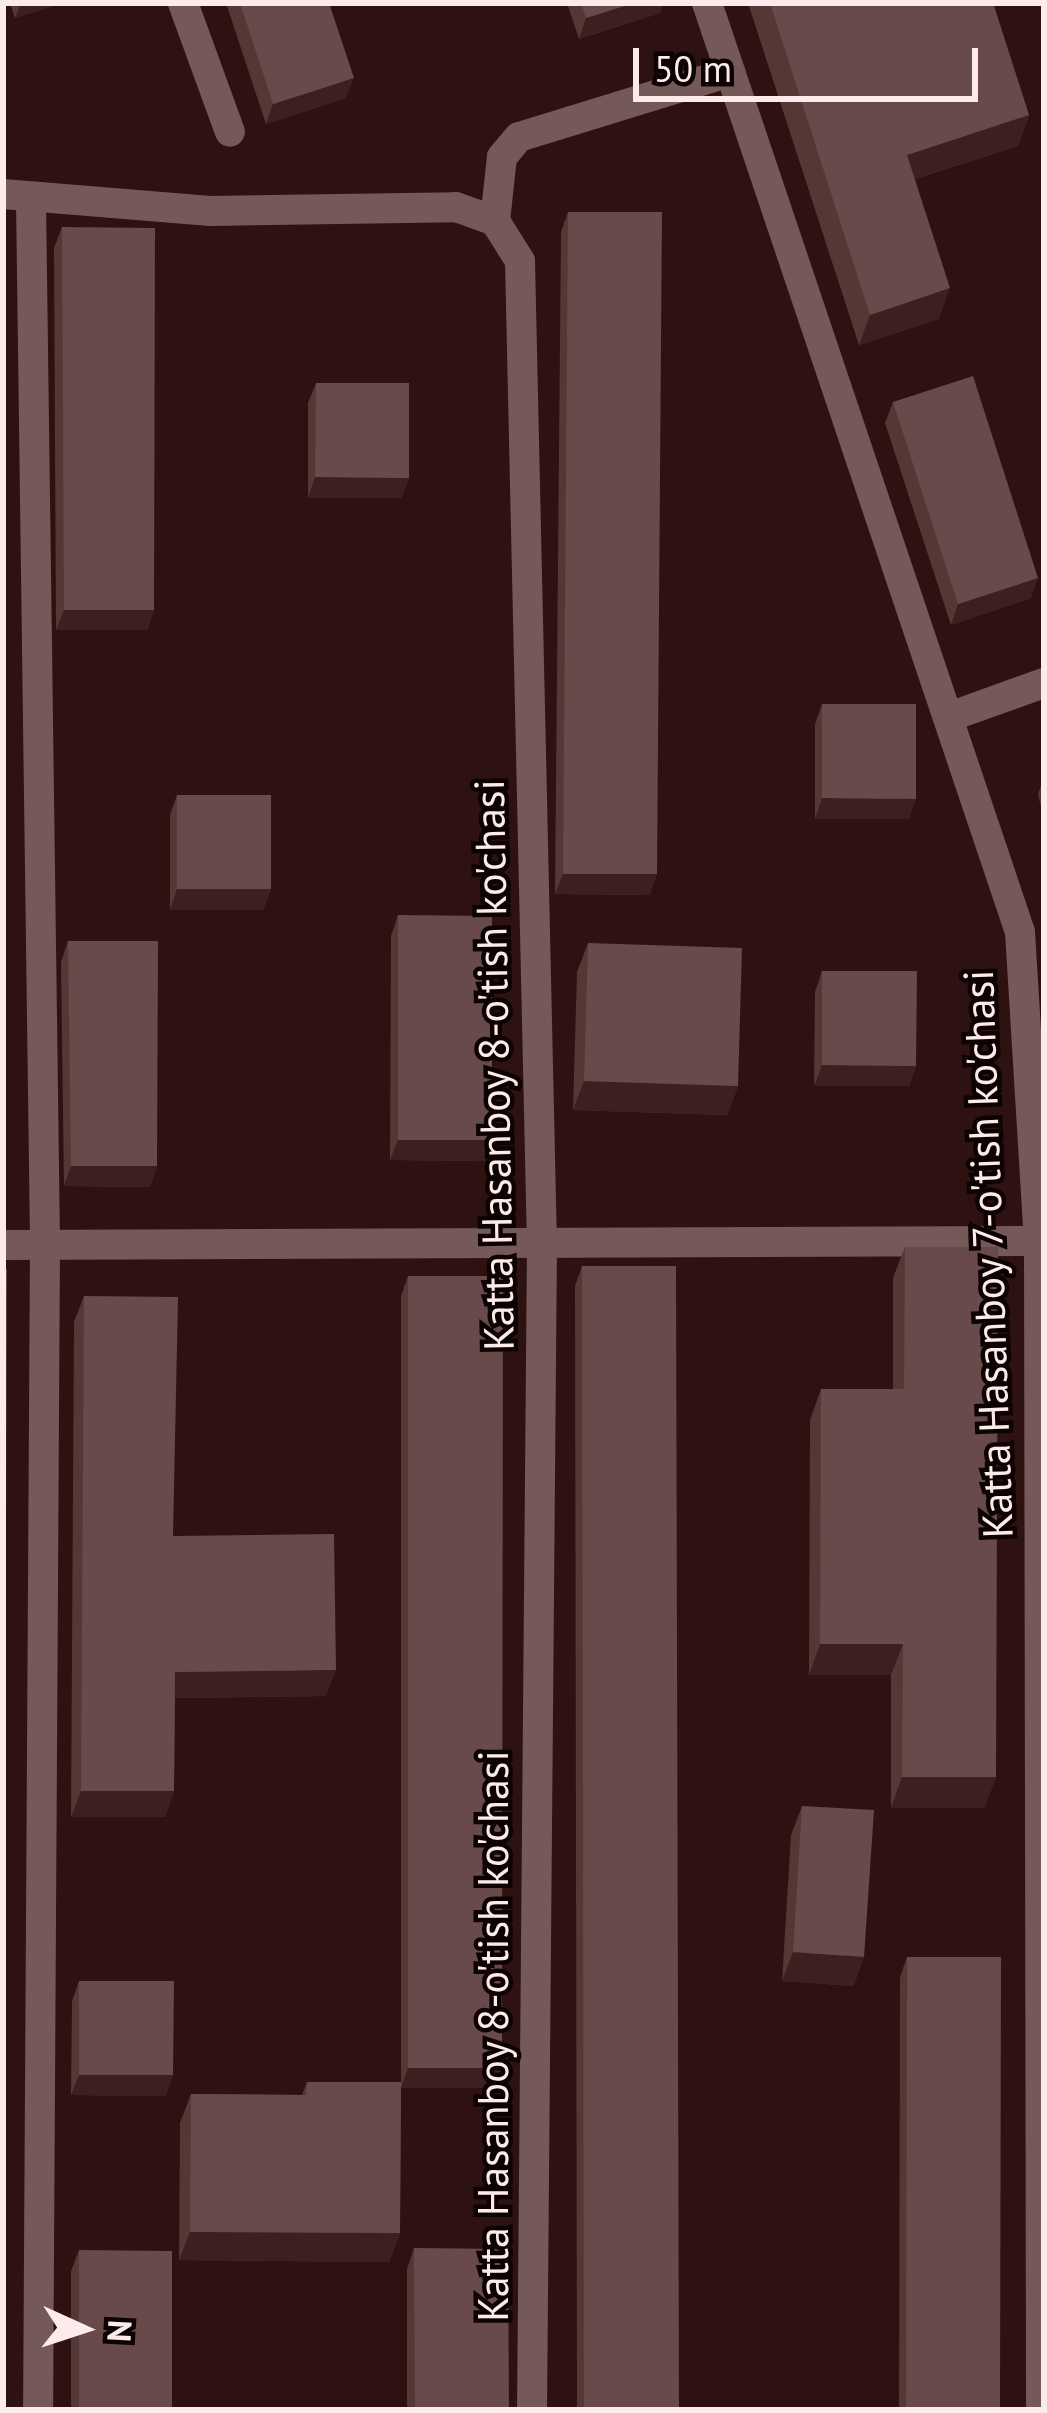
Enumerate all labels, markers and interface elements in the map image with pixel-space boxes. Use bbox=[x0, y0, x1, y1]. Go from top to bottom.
scale bar bbox=[639, 24, 984, 98]
text: 50 m bbox=[654, 45, 732, 92]
street label: Katta Hasanboy 8-o'tish ko'chasi bbox=[464, 778, 524, 1352]
street label: Katta Hasanboy 7-o'tish ko'chasi bbox=[953, 968, 1023, 1540]
street label: Katta Hasanboy 8-o'tish ko'chasi bbox=[468, 1749, 518, 2323]
north arrow bbox=[24, 2269, 144, 2389]
text: N bbox=[98, 2319, 142, 2343]

